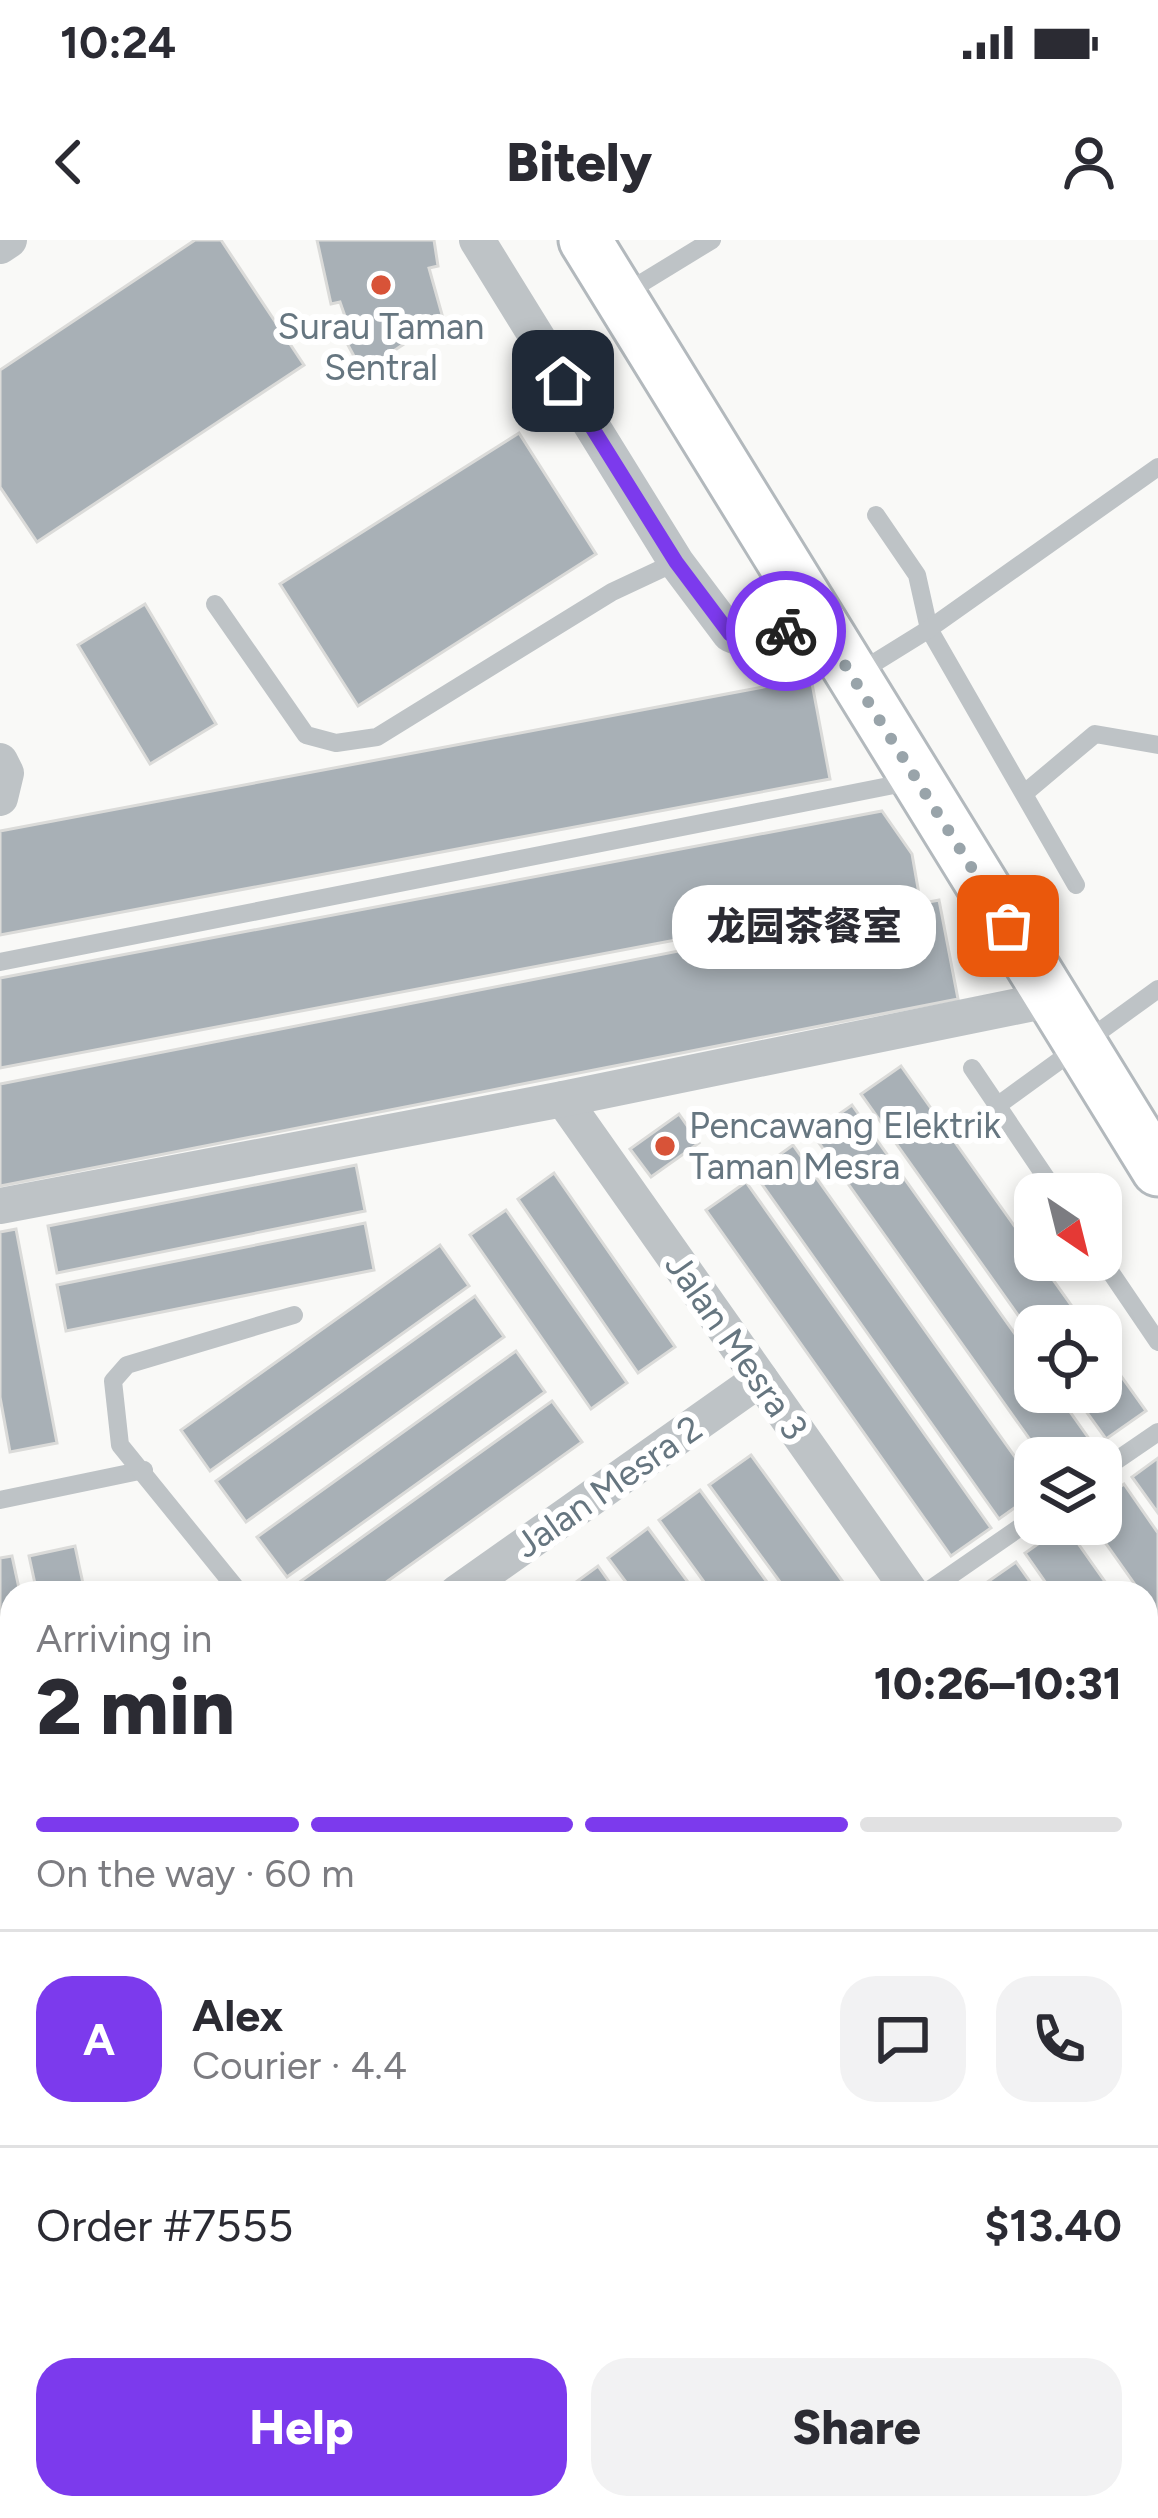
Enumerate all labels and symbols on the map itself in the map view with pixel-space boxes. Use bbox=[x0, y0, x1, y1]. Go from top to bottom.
marker: Surau Taman Sentral bbox=[368, 272, 394, 298]
place label: Surau Taman Sentral bbox=[278, 305, 484, 389]
pin bbox=[512, 330, 614, 432]
courier bbox=[726, 571, 846, 691]
pin bbox=[957, 875, 1059, 977]
callout: 龙园茶餐室 bbox=[672, 884, 936, 968]
place label: Pencawang Elektrik Taman Mesra bbox=[689, 1104, 1002, 1188]
marker: Pencawang Elektrik Taman Mesra bbox=[652, 1133, 678, 1159]
north arrow bbox=[1014, 1173, 1122, 1281]
street label: Jalan Mesra 3 bbox=[656, 1245, 817, 1448]
street label: Jalan Mesra 2 bbox=[506, 1406, 710, 1567]

